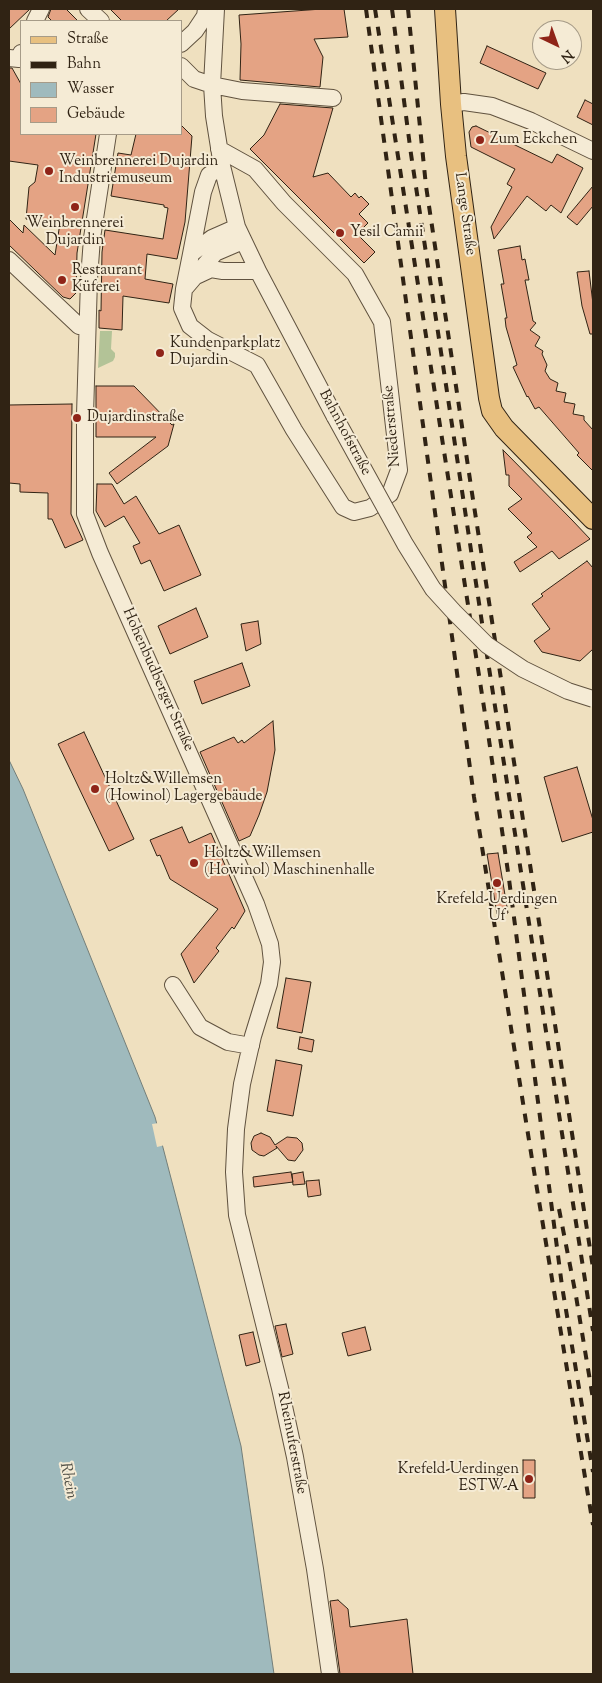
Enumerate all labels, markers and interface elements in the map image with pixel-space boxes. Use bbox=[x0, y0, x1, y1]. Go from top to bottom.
legend bbox=[20, 20, 182, 135]
north arrow bbox=[532, 20, 582, 70]
text: Straße bbox=[67, 29, 109, 50]
text: N bbox=[556, 44, 577, 67]
text: Bahn bbox=[67, 54, 101, 75]
text: Wasser bbox=[67, 79, 114, 100]
text: Gebäude bbox=[67, 104, 125, 125]
place label: Zum Eckchen bbox=[490, 131, 578, 149]
marker: Zum Eckchen bbox=[474, 134, 486, 146]
place label: Weinbrennerei Dujardin Industriemuseum bbox=[59, 153, 218, 188]
marker: Weinbrennerei Dujardin Industriemuseum bbox=[43, 165, 55, 177]
street label: Lange Straße bbox=[449, 171, 479, 257]
marker: Weinbrennerei Dujardin bbox=[69, 201, 81, 213]
place label: Weinbrennerei Dujardin bbox=[26, 215, 124, 250]
place label: Yesil Camii bbox=[350, 224, 423, 242]
marker: Yesil Camii bbox=[334, 227, 346, 239]
place label: Restaurant Küferei bbox=[72, 262, 142, 297]
marker: Restaurant Küferei bbox=[56, 274, 68, 286]
place label: Kundenparkplatz Dujardin bbox=[170, 335, 280, 370]
marker: Kundenparkplatz Dujardin bbox=[154, 347, 166, 359]
street label: Niederstraße bbox=[380, 384, 406, 468]
street label: Bahnhofstraße bbox=[314, 387, 374, 479]
place label: Dujardinstraße bbox=[87, 409, 184, 427]
marker: Dujardinstraße bbox=[71, 412, 83, 424]
street label: Hohenbudberger Straße bbox=[117, 605, 197, 755]
place label: Holtz&Willemsen (Howinol) Lagergebäude bbox=[105, 771, 263, 806]
marker: Holtz&Willemsen (Howinol) Lagergebäude bbox=[89, 783, 101, 795]
place label: Holtz&Willemsen (Howinol) Maschinenhalle bbox=[204, 845, 375, 880]
marker: Holtz&Willemsen (Howinol) Maschinenhalle bbox=[188, 857, 200, 869]
marker: Krefeld-Uerdingen Uf bbox=[491, 877, 503, 889]
place label: Krefeld-Uerdingen Uf bbox=[436, 891, 558, 926]
street label: Rheinuferstraße bbox=[272, 1390, 310, 1496]
water label: Rhein bbox=[54, 1461, 80, 1501]
place label: Krefeld-Uerdingen ESTW-A bbox=[398, 1461, 519, 1496]
marker: Krefeld-Uerdingen ESTW-A bbox=[523, 1473, 535, 1485]

